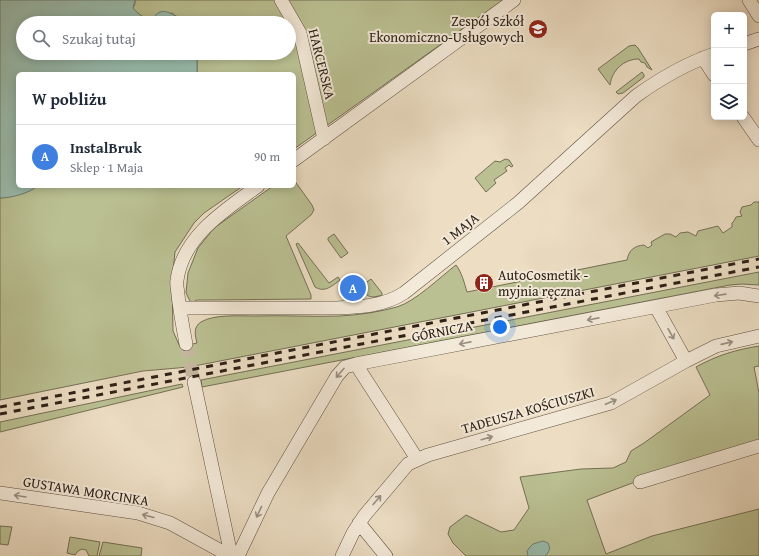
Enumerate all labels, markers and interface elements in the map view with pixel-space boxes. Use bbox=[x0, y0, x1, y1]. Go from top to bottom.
place label: Zespół Szkół Ekonomiczno-Usługowych bbox=[369, 11, 524, 47]
map controls bbox=[711, 12, 747, 120]
button: + bbox=[711, 12, 747, 48]
search box bbox=[16, 16, 296, 60]
school or university icon: Zespół Szkół Ekonomiczno-Usługowych bbox=[527, 18, 549, 40]
icon: search bbox=[30, 27, 52, 49]
street label: HARCERSKA bbox=[304, 27, 341, 102]
text: Szukaj tutaj bbox=[62, 28, 136, 49]
button: − bbox=[711, 48, 747, 84]
button: layers bbox=[711, 84, 747, 120]
text: W pobliżu bbox=[32, 86, 107, 111]
text: InstalBruk bbox=[70, 137, 142, 158]
text: A bbox=[41, 147, 49, 166]
text: 90 m bbox=[254, 147, 280, 166]
text: Sklep · 1 Maja bbox=[70, 158, 143, 177]
street label: 1 MAJA bbox=[437, 208, 483, 250]
place label: AutoCosmetik - myjnia ręczna bbox=[498, 265, 589, 301]
building icon: AutoCosmetik - myjnia ręczna bbox=[473, 272, 495, 294]
pin: A bbox=[340, 273, 366, 303]
one-way arrow bbox=[714, 291, 727, 299]
street label: GÓRNICZA bbox=[410, 315, 475, 347]
one-way arrow bbox=[587, 315, 600, 323]
your location bbox=[490, 317, 510, 337]
one-way arrow bbox=[668, 328, 675, 340]
one-way arrow bbox=[720, 339, 733, 347]
one-way arrow bbox=[459, 340, 472, 348]
one-way arrow bbox=[336, 368, 345, 378]
street label: TADEUSZA KOŚCIUSZKI bbox=[459, 381, 597, 439]
one-way arrow bbox=[605, 397, 617, 405]
one-way arrow bbox=[480, 434, 493, 441]
street label: GUSTAWA MORCINKA bbox=[22, 471, 151, 511]
one-way arrow bbox=[14, 492, 27, 500]
one-way arrow bbox=[373, 495, 382, 505]
one-way arrow bbox=[255, 506, 262, 518]
one-way arrow bbox=[142, 512, 155, 519]

